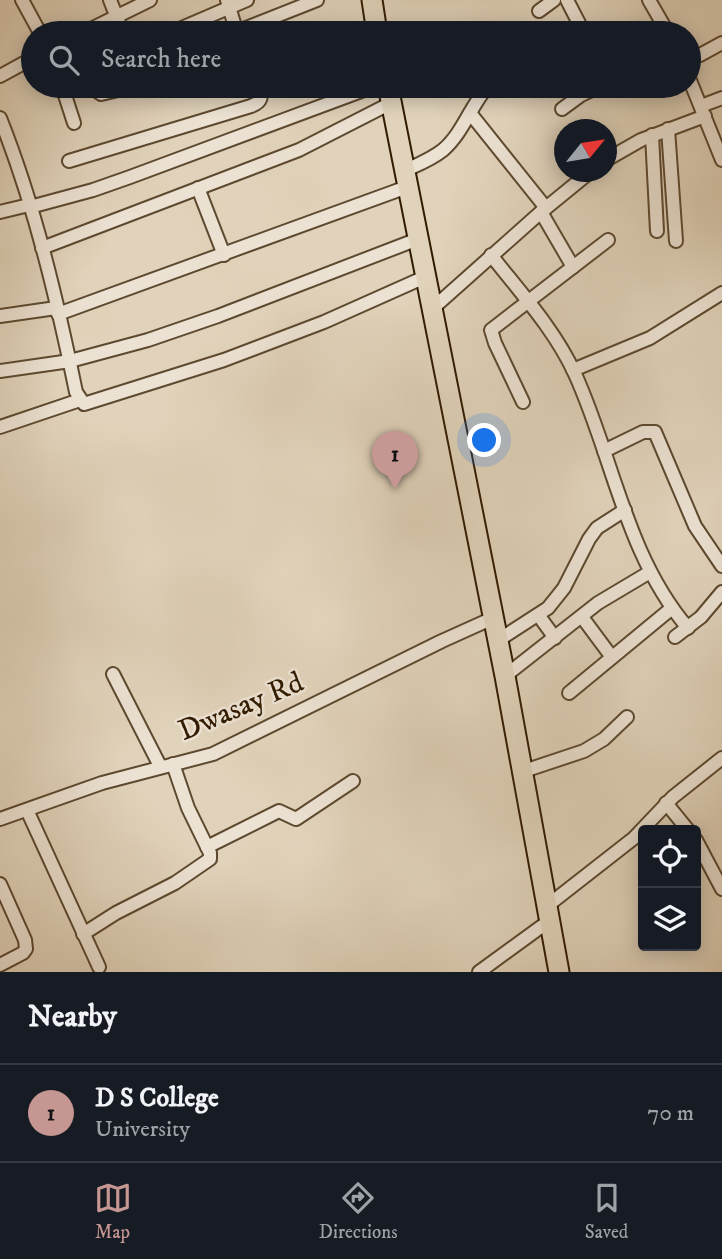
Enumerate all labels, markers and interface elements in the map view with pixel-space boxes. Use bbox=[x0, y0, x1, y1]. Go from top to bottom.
search box bbox=[21, 21, 701, 98]
icon: search bbox=[45, 41, 83, 79]
text: Search here bbox=[101, 43, 221, 76]
north arrow bbox=[554, 119, 617, 182]
your location bbox=[467, 423, 501, 457]
pin: 1 bbox=[372, 431, 418, 489]
street label: Dwasay Rd bbox=[173, 664, 309, 750]
map controls bbox=[638, 825, 701, 951]
button: locate bbox=[638, 825, 701, 888]
button: layers bbox=[638, 888, 701, 951]
text: Nearby bbox=[28, 999, 117, 1036]
text: D S College bbox=[95, 1082, 219, 1115]
text: 1 bbox=[47, 1099, 55, 1128]
text: 70 m bbox=[647, 1099, 694, 1128]
text: University bbox=[95, 1115, 190, 1144]
tab: Map bbox=[94, 1179, 132, 1244]
tab: Directions bbox=[319, 1179, 398, 1244]
tab: Saved bbox=[585, 1179, 628, 1244]

